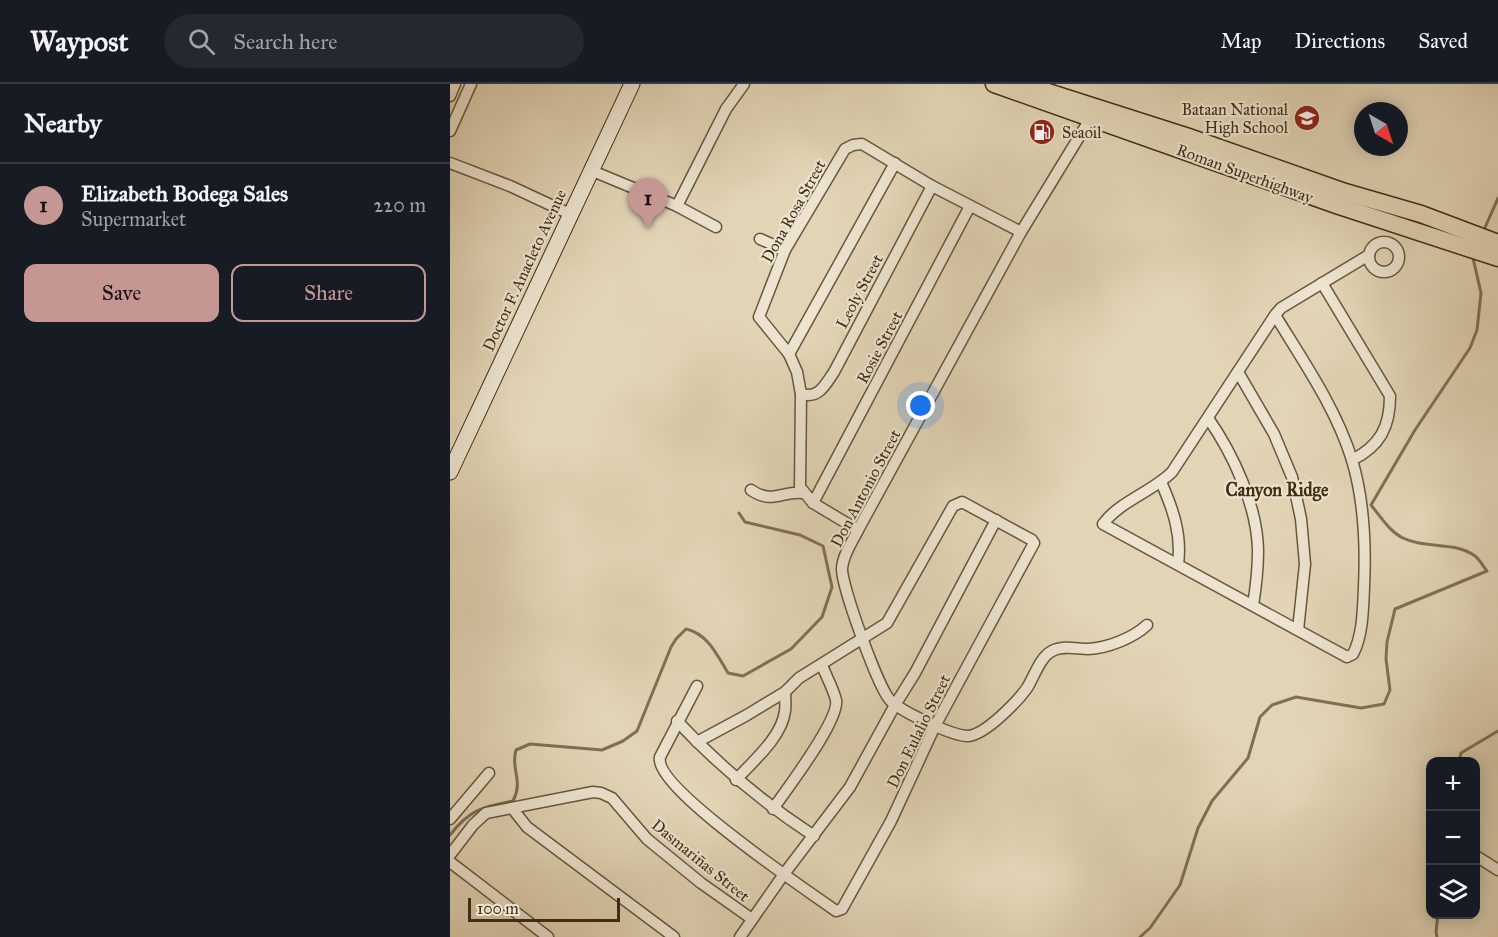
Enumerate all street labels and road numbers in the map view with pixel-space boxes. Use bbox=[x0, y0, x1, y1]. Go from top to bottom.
street label: Roman Superhighway bbox=[1174, 140, 1316, 208]
street label: Dona Rosa Street bbox=[757, 156, 830, 266]
street label: Doctor F. Anacleto Avenue bbox=[479, 186, 570, 354]
street label: Leoly Street bbox=[832, 251, 887, 332]
street label: Rosie Street bbox=[852, 307, 907, 387]
street label: Don Antonio Street bbox=[826, 426, 905, 550]
street label: Don Eulalio Street bbox=[883, 671, 954, 791]
street label: Dasmariñas Street bbox=[648, 815, 754, 906]

